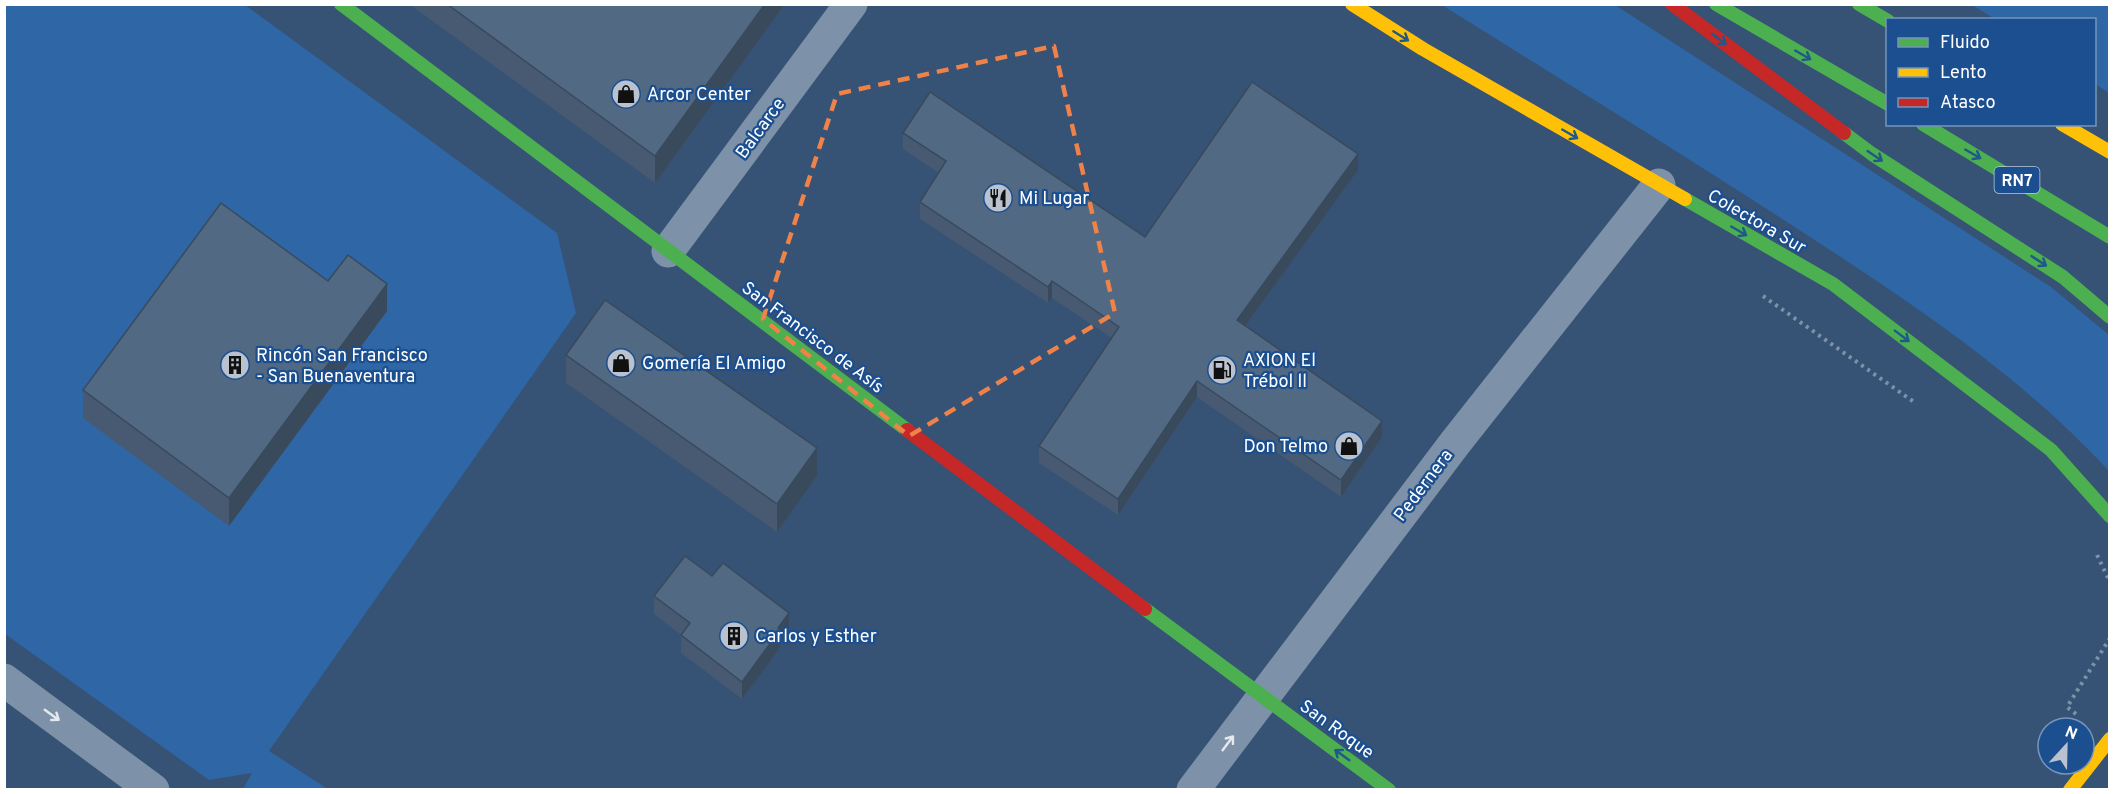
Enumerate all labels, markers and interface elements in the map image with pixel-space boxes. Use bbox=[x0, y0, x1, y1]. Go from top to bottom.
legend bbox=[1886, 18, 2096, 126]
one-way arrow bbox=[1392, 30, 1409, 42]
one-way arrow bbox=[1711, 32, 1727, 45]
text: Fluido bbox=[1940, 32, 1990, 55]
one-way arrow bbox=[1794, 50, 1811, 62]
text: Lento bbox=[1940, 62, 1986, 85]
shop icon: Arcor Center bbox=[610, 78, 642, 110]
place label: Arcor Center bbox=[647, 84, 751, 107]
text: Atasco bbox=[1940, 92, 1996, 115]
street label: Balcarce bbox=[731, 94, 791, 164]
one-way arrow bbox=[1561, 128, 1578, 140]
one-way arrow bbox=[1964, 148, 1981, 160]
one-way arrow bbox=[1867, 150, 1883, 162]
road number: RN7 bbox=[1994, 167, 2040, 193]
restaurant icon: Mi Lugar bbox=[982, 182, 1014, 214]
street label: Colectora Sur bbox=[1703, 185, 1810, 260]
place label: Mi Lugar bbox=[1019, 188, 1089, 211]
one-way arrow bbox=[1730, 225, 1747, 237]
one-way arrow bbox=[2030, 256, 2047, 268]
street label: San Francisco de Asís bbox=[736, 277, 888, 399]
one-way arrow bbox=[1894, 330, 1910, 343]
place label: Rincón San Francisco - San Buenaventura bbox=[256, 345, 428, 389]
shop icon: Gomería El Amigo bbox=[605, 347, 637, 379]
building icon: Rincón San Francisco - San Buenaventura bbox=[219, 349, 251, 381]
place label: AXION El Trébol ll bbox=[1243, 350, 1316, 394]
place label: Gomería El Amigo bbox=[642, 353, 786, 376]
fuel station icon: AXION El Trébol ll bbox=[1206, 354, 1238, 386]
shop icon: Don Telmo bbox=[1333, 430, 1365, 462]
place label: Don Telmo bbox=[1243, 436, 1328, 459]
street label: Pedernera bbox=[1390, 445, 1459, 527]
building icon: Carlos y Esther bbox=[718, 620, 750, 652]
place label: Carlos y Esther bbox=[755, 626, 877, 649]
street label: San Roque bbox=[1294, 695, 1378, 765]
one-way arrow bbox=[43, 708, 59, 721]
north arrow bbox=[2036, 716, 2096, 776]
text: N bbox=[2062, 723, 2080, 745]
one-way arrow bbox=[1222, 736, 1235, 752]
one-way arrow bbox=[1334, 749, 1350, 761]

